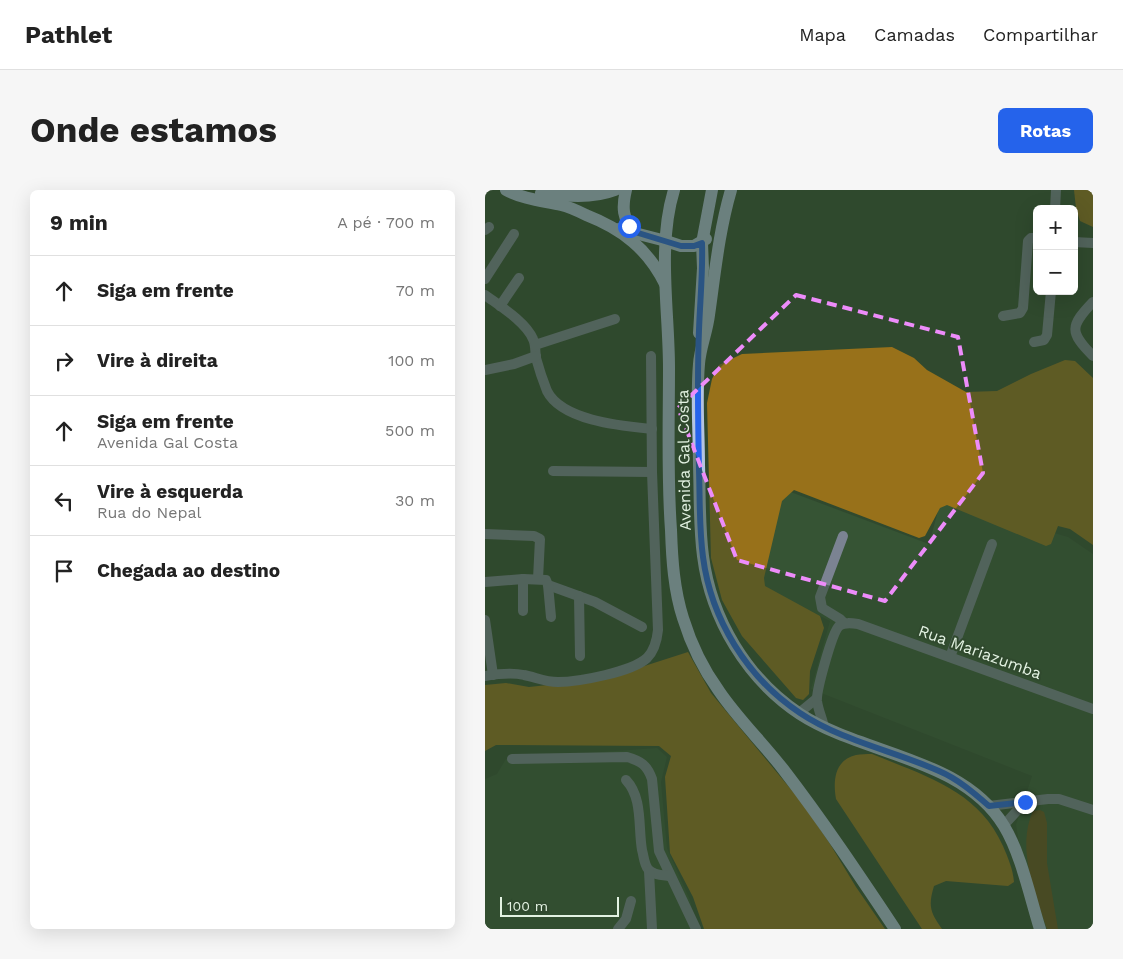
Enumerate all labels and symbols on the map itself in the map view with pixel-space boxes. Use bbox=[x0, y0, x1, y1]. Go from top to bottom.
route start bbox=[618, 215, 641, 238]
street label: Avenida Gal Costa bbox=[673, 389, 695, 531]
street label: Rua Mariazumba bbox=[916, 621, 1044, 683]
route end bbox=[1014, 791, 1037, 814]
scale bar bbox=[500, 894, 619, 917]

